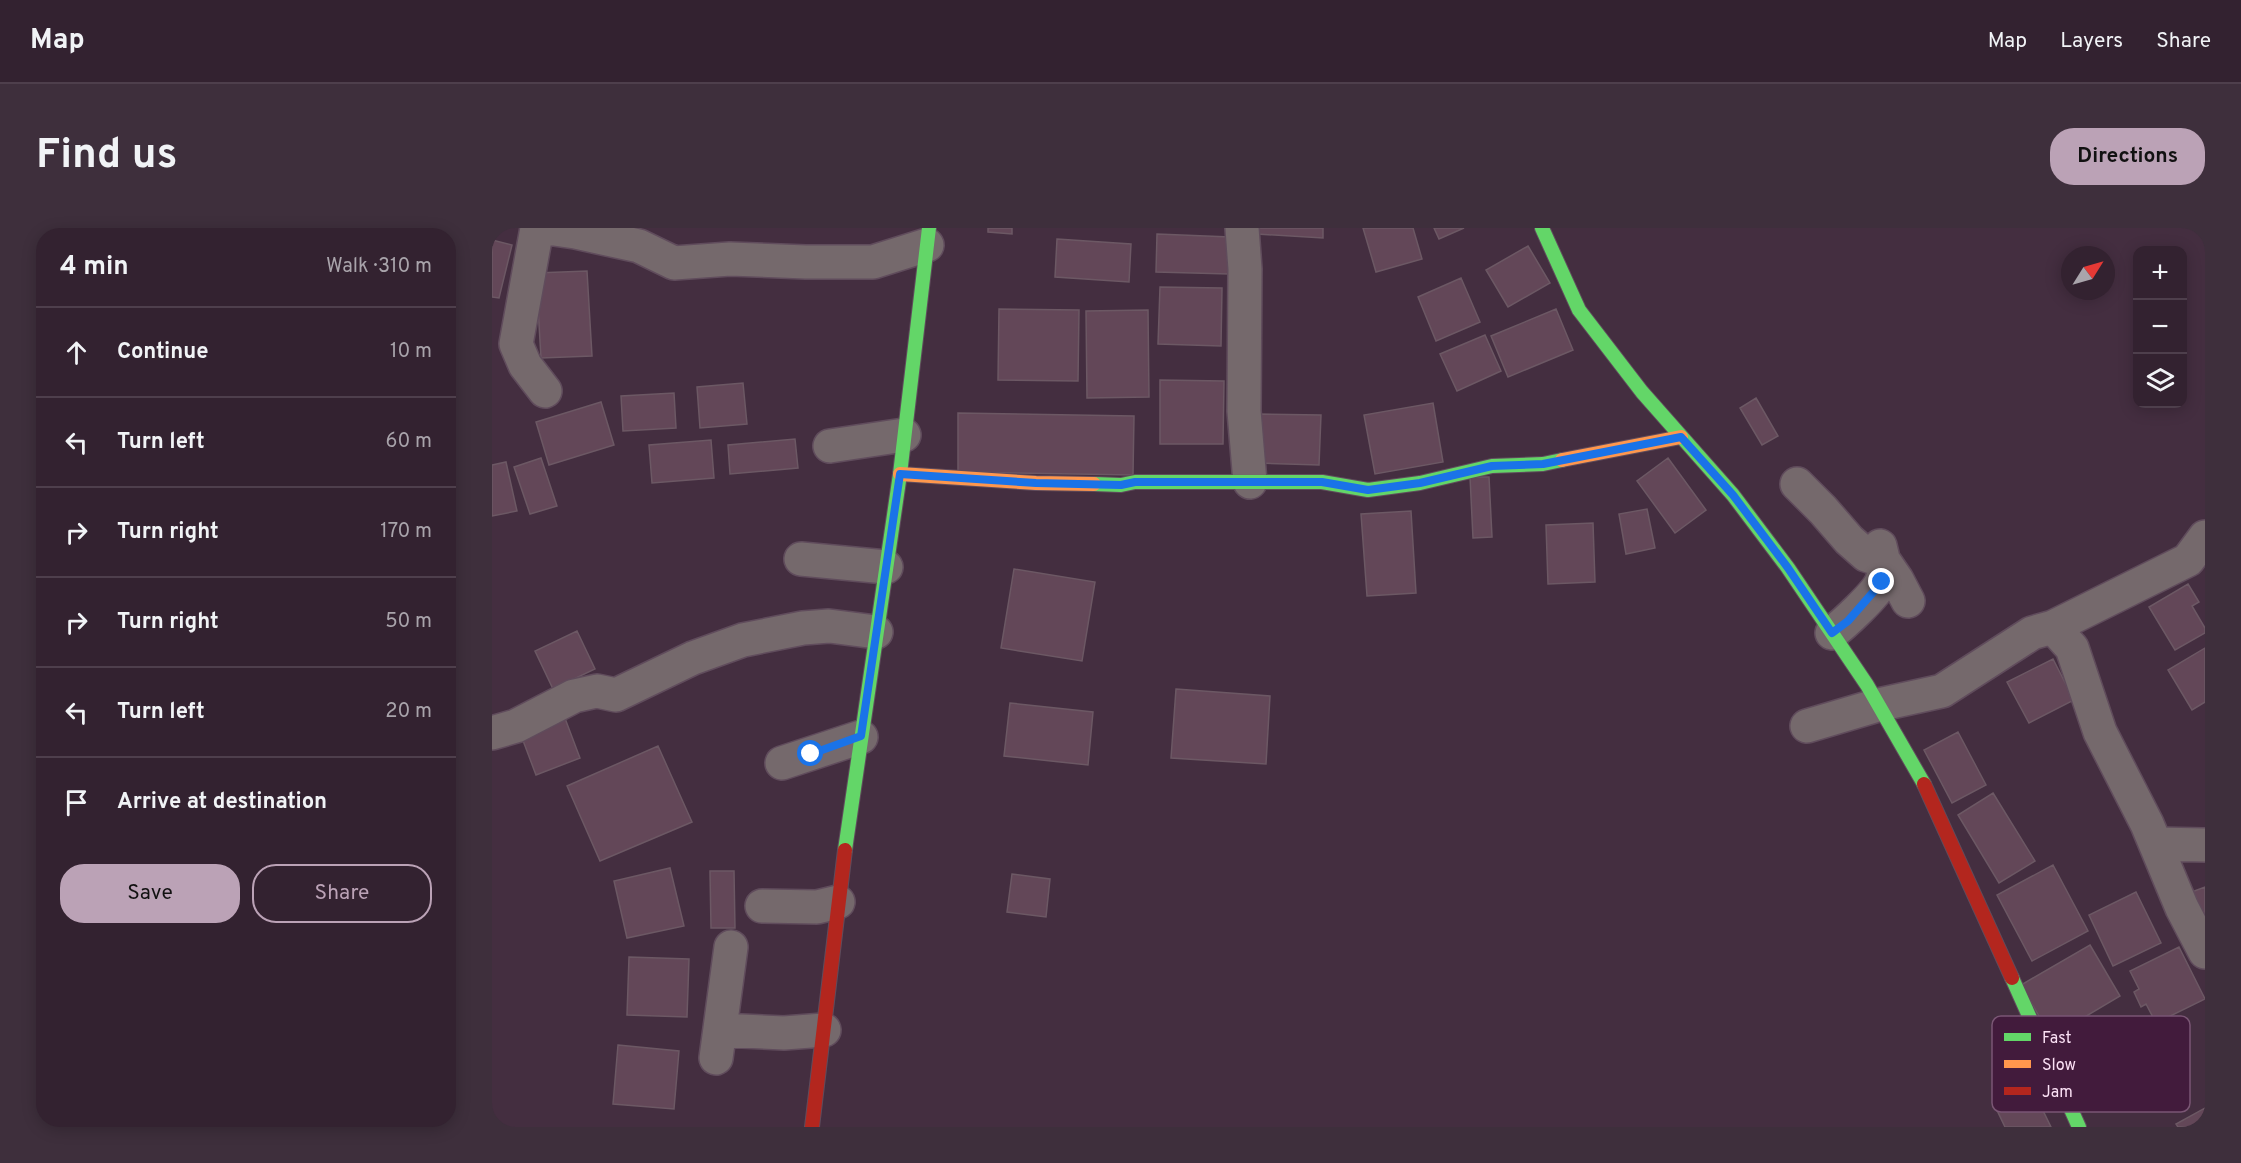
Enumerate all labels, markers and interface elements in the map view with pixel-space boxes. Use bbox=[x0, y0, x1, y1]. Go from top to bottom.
text: Map bbox=[30, 23, 85, 59]
text: Map bbox=[1988, 28, 2027, 55]
text: Layers bbox=[2060, 28, 2123, 55]
text: Share bbox=[2156, 28, 2211, 55]
button: Directions bbox=[2050, 128, 2205, 185]
text: Find us bbox=[36, 130, 177, 183]
north arrow bbox=[2061, 246, 2115, 300]
map controls bbox=[2133, 246, 2187, 408]
button: + bbox=[2133, 246, 2187, 300]
text: 4 min bbox=[60, 251, 129, 284]
text: Walk · 310 m bbox=[326, 254, 432, 280]
button: − bbox=[2133, 300, 2187, 354]
icon: ahead bbox=[60, 336, 93, 369]
text: Continue bbox=[117, 339, 208, 366]
text: 10 m bbox=[390, 339, 432, 365]
button: layers bbox=[2133, 354, 2187, 408]
icon: left bbox=[60, 426, 93, 459]
text: Turn left bbox=[117, 429, 205, 456]
text: 60 m bbox=[386, 429, 432, 455]
icon: right bbox=[60, 516, 93, 549]
text: Turn right bbox=[117, 519, 219, 546]
text: 170 m bbox=[380, 519, 432, 545]
route end bbox=[1868, 568, 1894, 594]
icon: right bbox=[60, 606, 93, 639]
text: Turn right bbox=[117, 609, 219, 636]
text: 50 m bbox=[385, 609, 432, 635]
icon: left bbox=[60, 696, 93, 729]
text: Turn left bbox=[117, 699, 205, 726]
text: 20 m bbox=[385, 699, 432, 725]
route start bbox=[797, 740, 823, 766]
icon: arrive bbox=[60, 786, 93, 819]
text: Arrive at destination bbox=[117, 789, 327, 816]
button: Save bbox=[60, 864, 240, 923]
button: Share bbox=[252, 864, 432, 923]
legend bbox=[1992, 1016, 2190, 1112]
text: Fast bbox=[2042, 1029, 2072, 1049]
text: Slow bbox=[2042, 1056, 2076, 1076]
text: Jam bbox=[2042, 1083, 2073, 1103]

